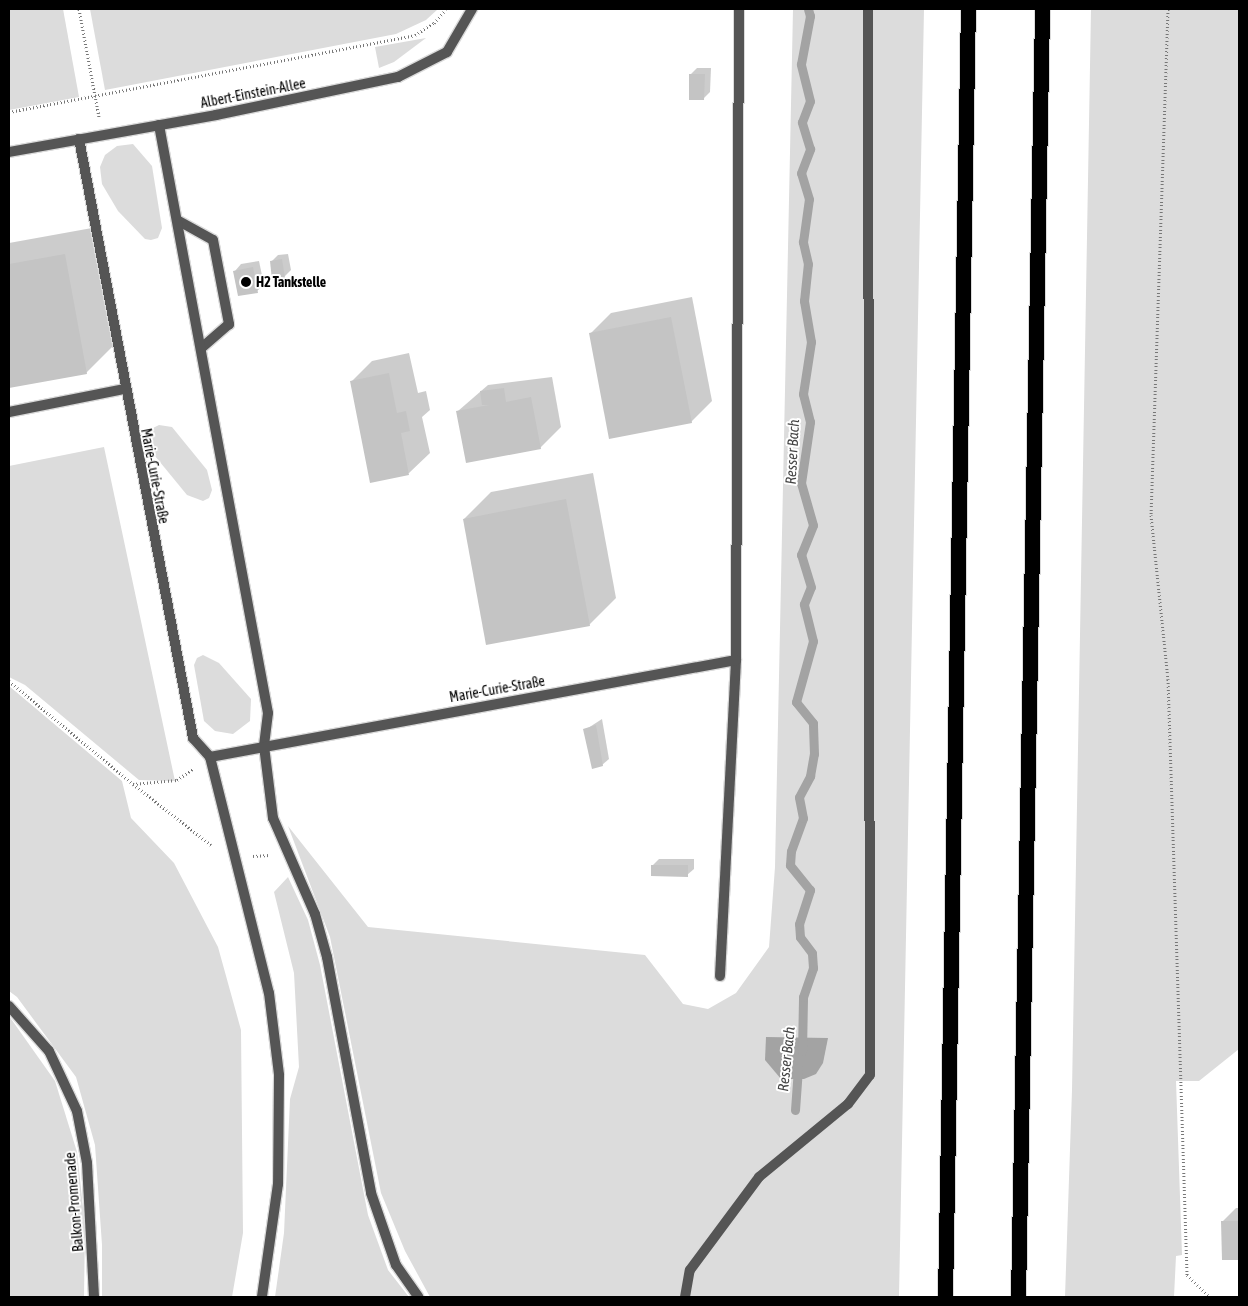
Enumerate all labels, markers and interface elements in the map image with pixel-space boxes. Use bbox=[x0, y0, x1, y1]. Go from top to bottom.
street label: Albert-Einstein-Allee bbox=[199, 75, 307, 111]
place label: H2 Tankstelle bbox=[256, 274, 326, 290]
marker: H2 Tankstelle bbox=[240, 276, 252, 288]
water label: Resser Bach bbox=[781, 419, 803, 485]
street label: Marie-Curie-Straße bbox=[138, 427, 172, 525]
street label: Marie-Curie-Straße bbox=[448, 672, 546, 706]
water label: Resser Bach bbox=[774, 1026, 798, 1092]
street label: Balkon-Promenade bbox=[61, 1152, 87, 1252]

